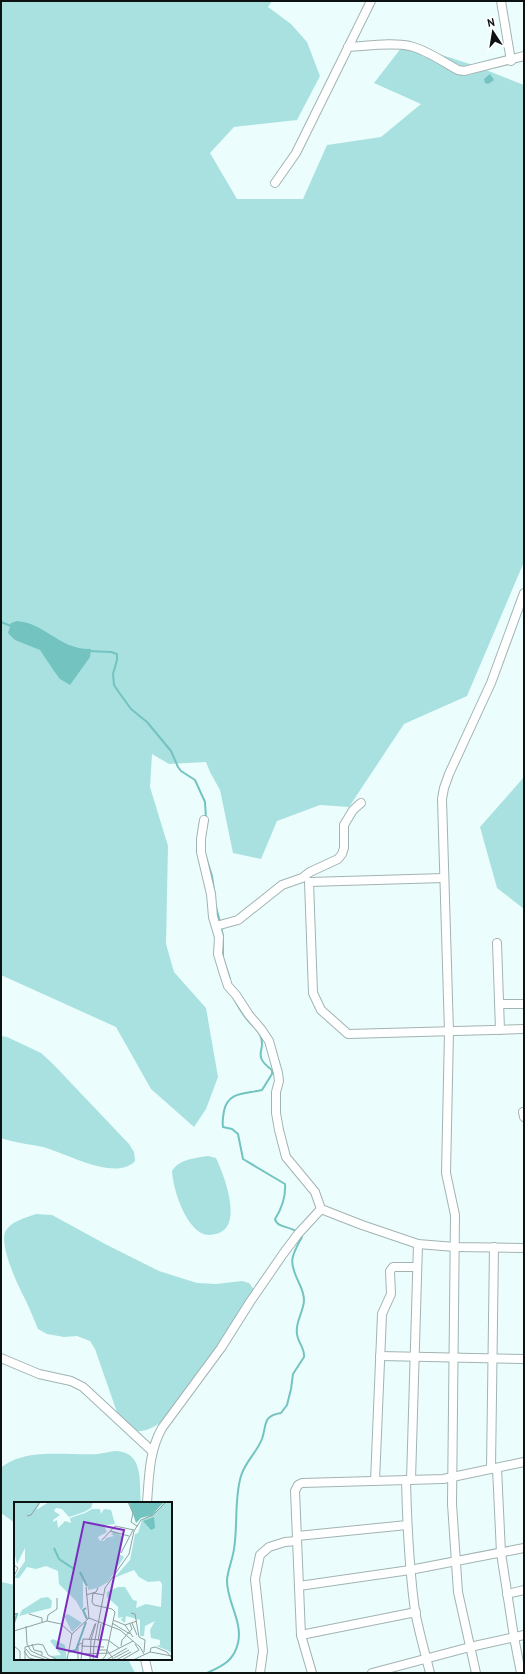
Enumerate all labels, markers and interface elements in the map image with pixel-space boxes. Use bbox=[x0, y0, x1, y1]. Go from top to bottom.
north arrow bbox=[473, 12, 513, 52]
text: N bbox=[486, 15, 496, 30]
inset map bbox=[14, 1502, 172, 1660]

